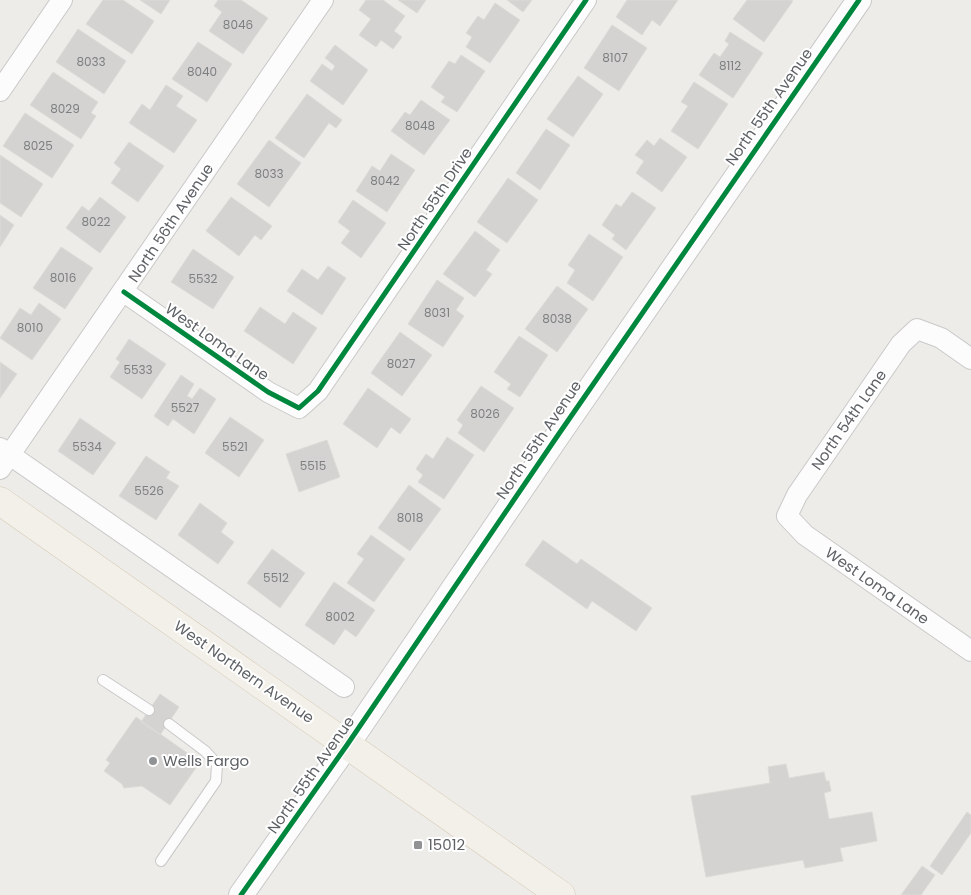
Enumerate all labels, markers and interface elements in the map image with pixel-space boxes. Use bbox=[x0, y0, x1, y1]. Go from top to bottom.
house number: 8046 bbox=[223, 16, 253, 33]
street label: North 55th Avenue bbox=[720, 44, 817, 170]
house number: 8107 bbox=[602, 49, 628, 66]
house number: 8033 bbox=[76, 53, 106, 70]
house number: 8112 bbox=[719, 57, 741, 74]
house number: 8040 bbox=[187, 63, 217, 80]
house number: 8029 bbox=[50, 100, 80, 117]
house number: 8048 bbox=[405, 117, 435, 134]
house number: 8025 bbox=[23, 137, 53, 154]
street label: North 55th Drive bbox=[392, 143, 477, 254]
street label: North 56th Avenue bbox=[123, 159, 218, 286]
house number: 8033 bbox=[254, 165, 284, 182]
house number: 8042 bbox=[370, 172, 400, 189]
house number: 8022 bbox=[82, 213, 111, 230]
house number: 8016 bbox=[50, 269, 76, 286]
house number: 5532 bbox=[188, 270, 218, 287]
street label: West Loma Lane bbox=[161, 298, 273, 385]
house number: 8031 bbox=[424, 304, 450, 321]
house number: 8038 bbox=[542, 310, 572, 327]
house number: 8010 bbox=[17, 319, 43, 336]
house number: 8027 bbox=[387, 355, 416, 372]
house number: 5533 bbox=[123, 361, 153, 378]
street label: North 54th Lane bbox=[806, 365, 891, 474]
street label: North 55th Avenue bbox=[491, 376, 586, 503]
house number: 5527 bbox=[171, 399, 200, 416]
house number: 8026 bbox=[470, 405, 500, 422]
house number: 5534 bbox=[72, 438, 102, 455]
house number: 5521 bbox=[222, 438, 248, 455]
house number: 5515 bbox=[300, 457, 326, 474]
house number: 5526 bbox=[134, 482, 164, 499]
house number: 8018 bbox=[397, 509, 423, 526]
street label: West Loma Lane bbox=[821, 542, 933, 629]
house number: 5512 bbox=[263, 569, 289, 586]
house number: 8002 bbox=[325, 608, 355, 625]
street label: West Northern Avenue bbox=[170, 615, 319, 728]
street label: North 55th Avenue bbox=[262, 712, 359, 838]
place label: Wells Fargo bbox=[163, 750, 249, 771]
marker: Wells Fargo bbox=[147, 755, 159, 767]
place label: 15012 bbox=[428, 834, 465, 855]
marker: 15012 bbox=[412, 839, 424, 851]

